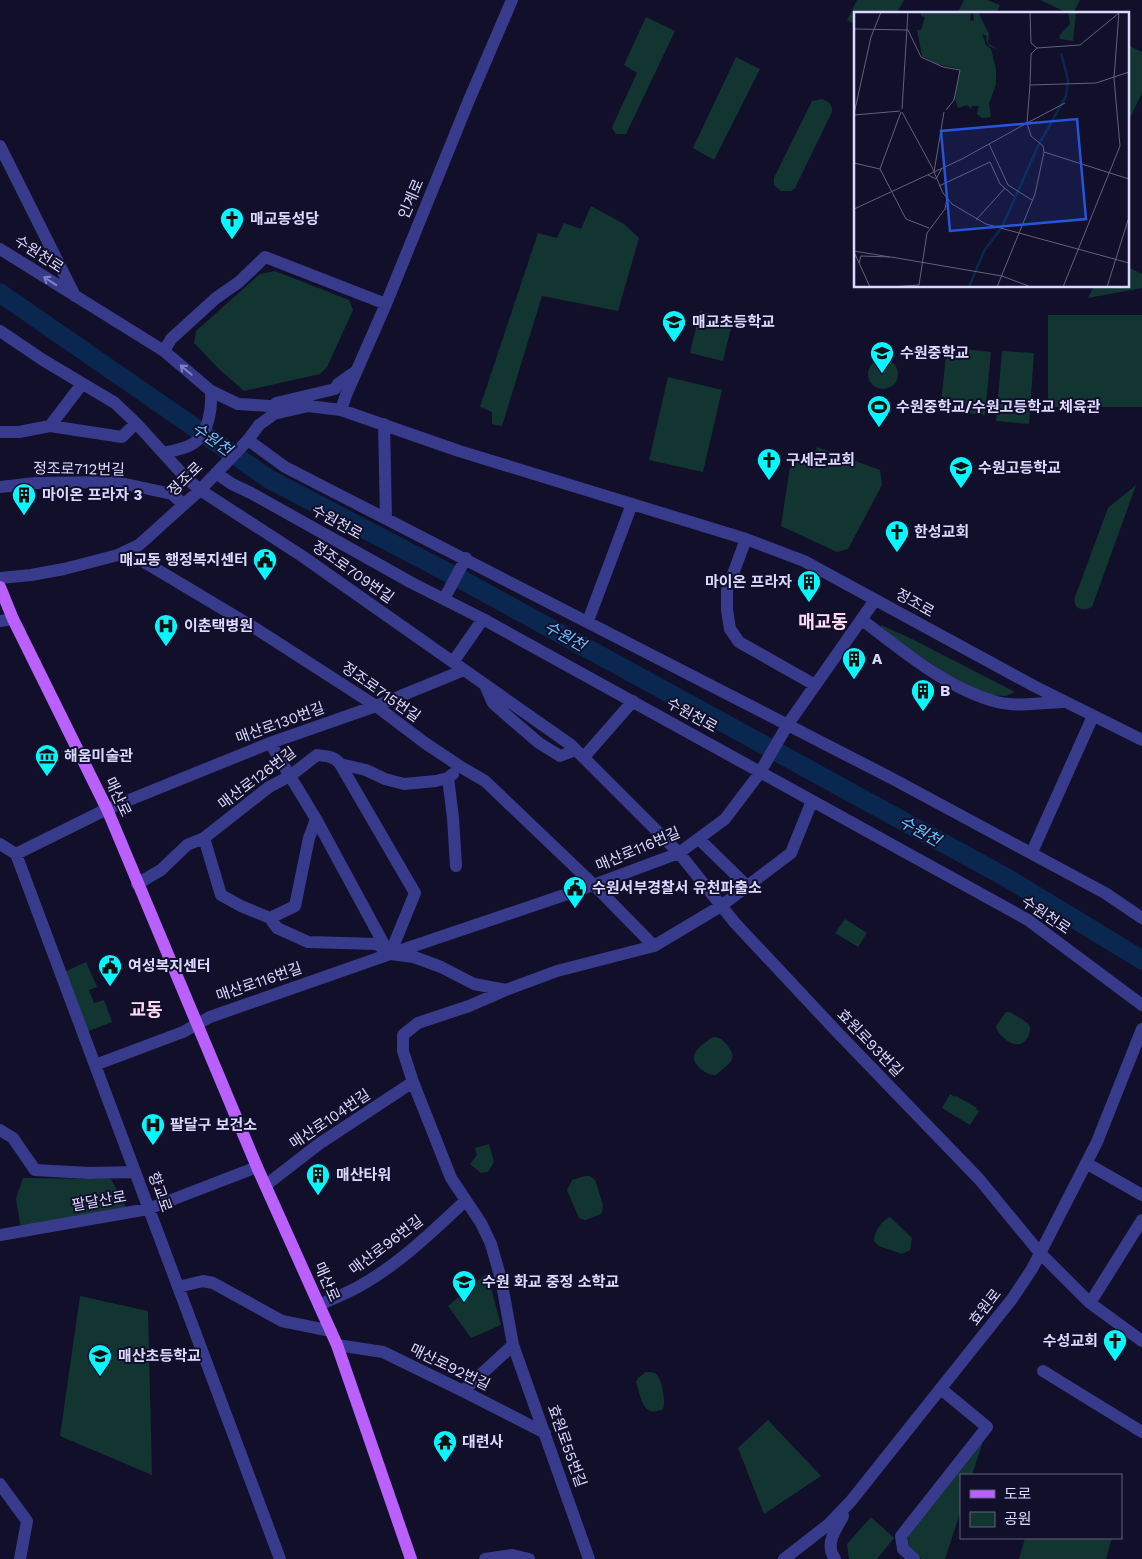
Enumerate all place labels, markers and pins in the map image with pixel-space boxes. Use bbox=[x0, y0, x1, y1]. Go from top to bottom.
church icon: 매교동성당 bbox=[219, 206, 245, 240]
place label: 매교동성당 bbox=[250, 210, 319, 228]
school or university icon: 매교초등학교 bbox=[661, 309, 687, 343]
place label: 매교초등학교 bbox=[692, 313, 775, 331]
school or university icon: 수원중학교 bbox=[869, 340, 895, 374]
place label: 수원중학교 bbox=[900, 344, 969, 362]
sports icon: 수원중학교/수원고등학교 체육관 bbox=[866, 394, 892, 428]
place label: 수원중학교/수원고등학교 체육관 bbox=[896, 398, 1101, 416]
church icon: 구세군교회 bbox=[756, 447, 782, 481]
place label: 구세군교회 bbox=[786, 451, 855, 469]
school or university icon: 수원고등학교 bbox=[948, 455, 974, 489]
place label: 수원고등학교 bbox=[978, 459, 1061, 477]
building icon: 마이온 프라자 3 bbox=[11, 482, 37, 516]
place label: 마이온 프라자 3 bbox=[42, 486, 142, 504]
church icon: 한성교회 bbox=[884, 519, 910, 553]
place label: 한성교회 bbox=[914, 523, 969, 541]
public building icon: 매교동 행정복지센터 bbox=[252, 547, 278, 581]
place label: 매교동 행정복지센터 bbox=[120, 551, 248, 569]
building icon: 마이온 프라자 bbox=[796, 569, 822, 603]
place label: 마이온 프라자 bbox=[705, 573, 792, 591]
hospital icon: 이춘택병원 bbox=[153, 613, 179, 647]
place label: 이춘택병원 bbox=[184, 617, 253, 635]
building icon: A bbox=[841, 646, 867, 680]
place label: A bbox=[872, 650, 883, 668]
building icon: B bbox=[910, 678, 936, 712]
place label: B bbox=[940, 682, 950, 700]
museum icon: 해움미술관 bbox=[34, 743, 60, 777]
place label: 해움미술관 bbox=[64, 747, 133, 765]
public building icon: 수원서부경찰서 유천파출소 bbox=[562, 875, 588, 909]
place label: 수원서부경찰서 유천파출소 bbox=[592, 879, 762, 897]
public building icon: 여성복지센터 bbox=[97, 953, 123, 987]
place label: 여성복지센터 bbox=[128, 957, 211, 975]
hospital icon: 팔달구 보건소 bbox=[140, 1112, 166, 1146]
place label: 팔달구 보건소 bbox=[170, 1116, 257, 1134]
building icon: 매산타워 bbox=[305, 1162, 331, 1196]
place label: 매산타워 bbox=[336, 1166, 391, 1184]
school or university icon: 수원 화교 중정 소학교 bbox=[451, 1269, 477, 1303]
place label: 수원 화교 중정 소학교 bbox=[482, 1273, 619, 1291]
church icon: 수성교회 bbox=[1102, 1328, 1128, 1362]
place label: 수성교회 bbox=[1043, 1332, 1098, 1350]
school or university icon: 매산초등학교 bbox=[87, 1343, 113, 1377]
place label: 매산초등학교 bbox=[118, 1347, 201, 1365]
temple icon: 대련사 bbox=[432, 1429, 458, 1463]
place label: 대련사 bbox=[462, 1433, 504, 1451]

